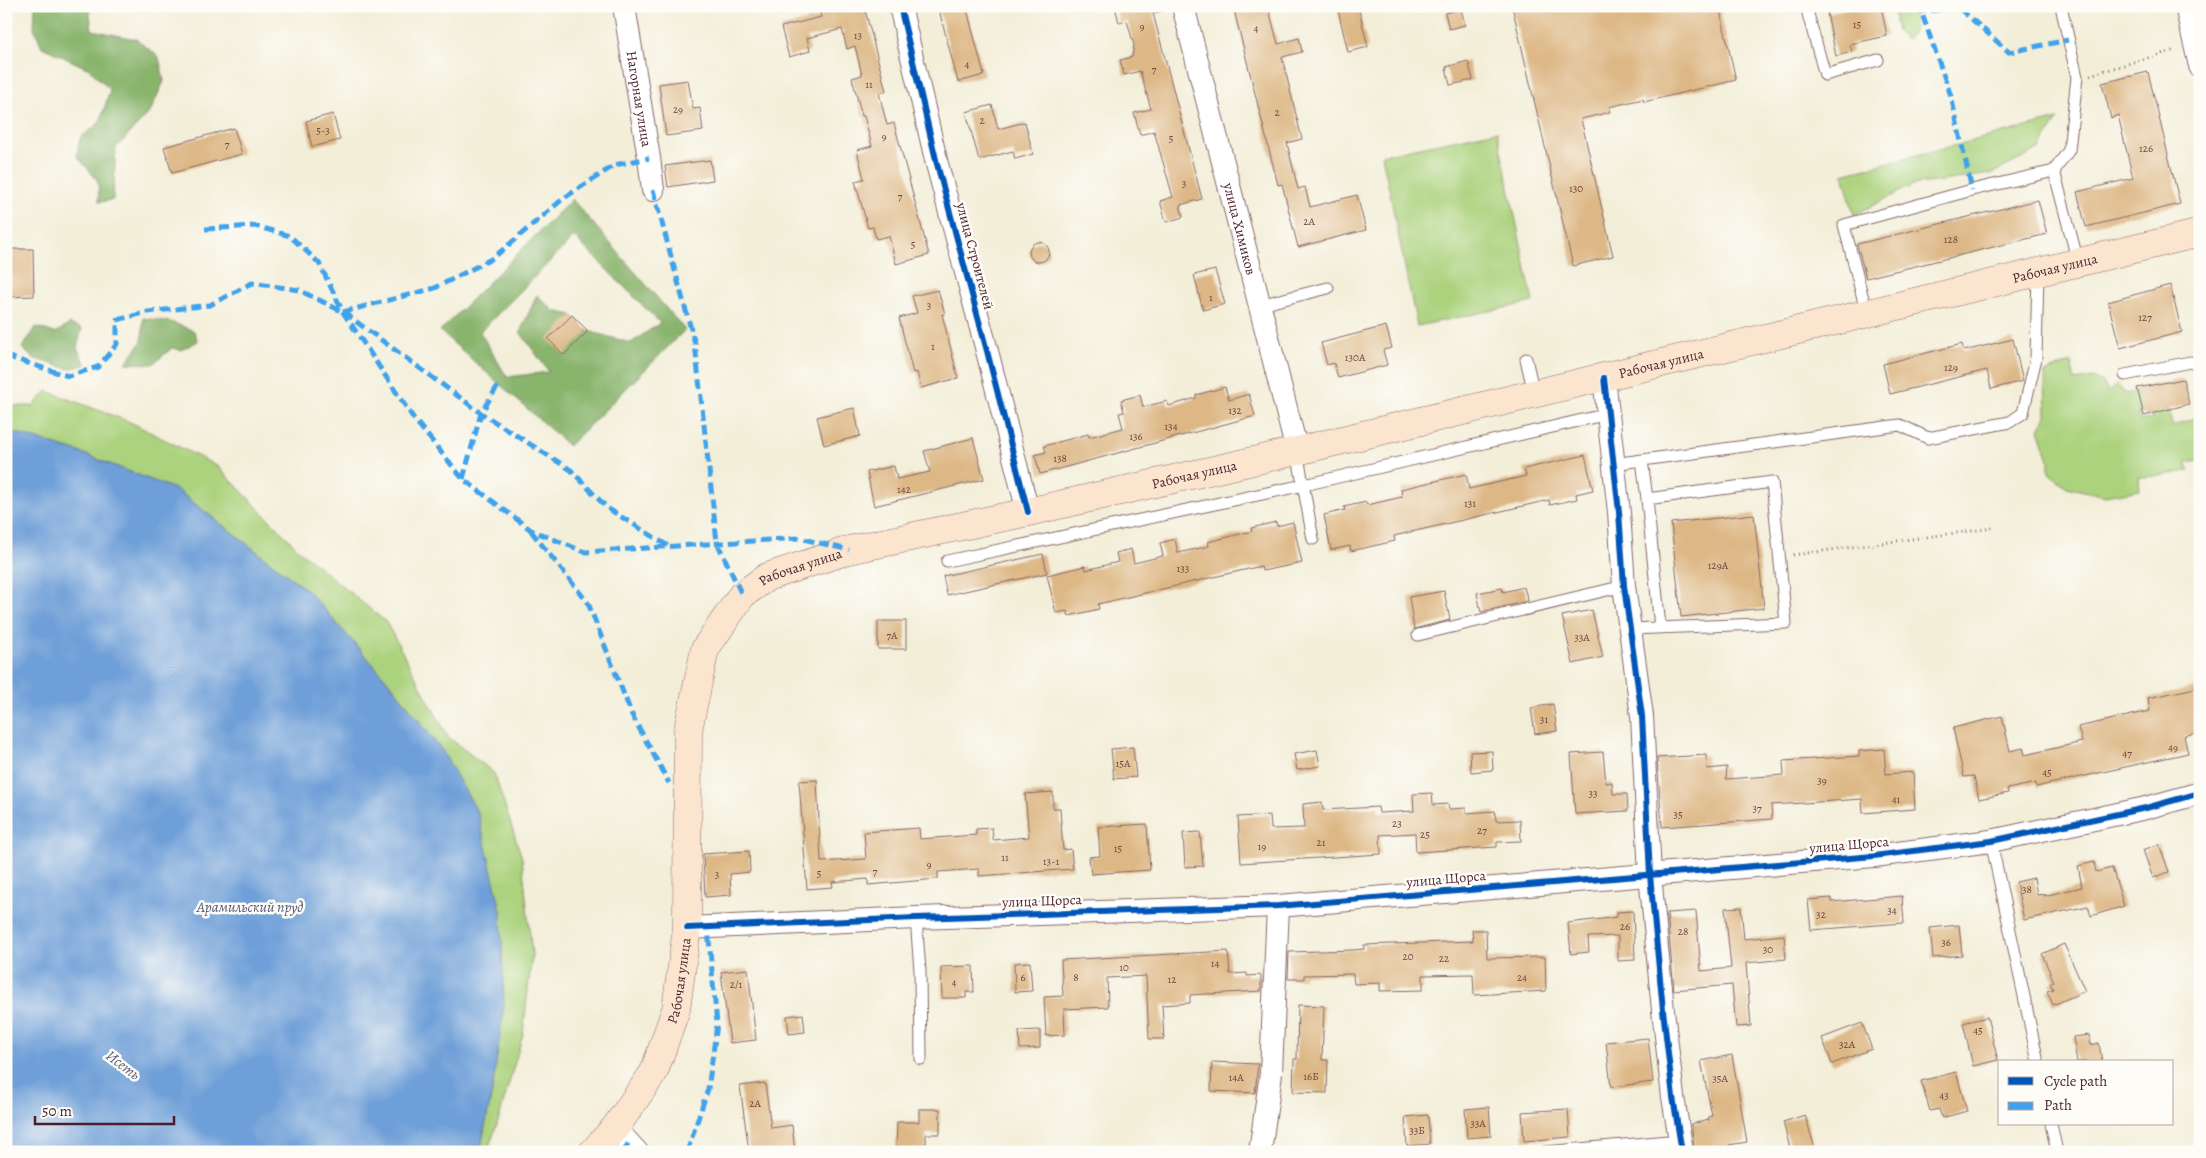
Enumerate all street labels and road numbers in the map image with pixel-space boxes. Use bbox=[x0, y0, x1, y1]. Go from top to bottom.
street label: Нагорная улица bbox=[622, 49, 657, 149]
street label: улица Химиков bbox=[1219, 180, 1261, 277]
street label: улица Строителей bbox=[951, 199, 998, 312]
street label: Рабочая улица bbox=[2010, 249, 2100, 287]
street label: Рабочая улица bbox=[1617, 344, 1706, 383]
street label: Рабочая улица bbox=[1150, 455, 1239, 493]
street label: Рабочая улица bbox=[754, 543, 845, 590]
street label: улица Щорса bbox=[1807, 832, 1890, 858]
street label: улица Щорса bbox=[1404, 866, 1487, 892]
street label: улица Щорса bbox=[1001, 890, 1083, 912]
street label: Рабочая улица bbox=[662, 936, 695, 1026]

